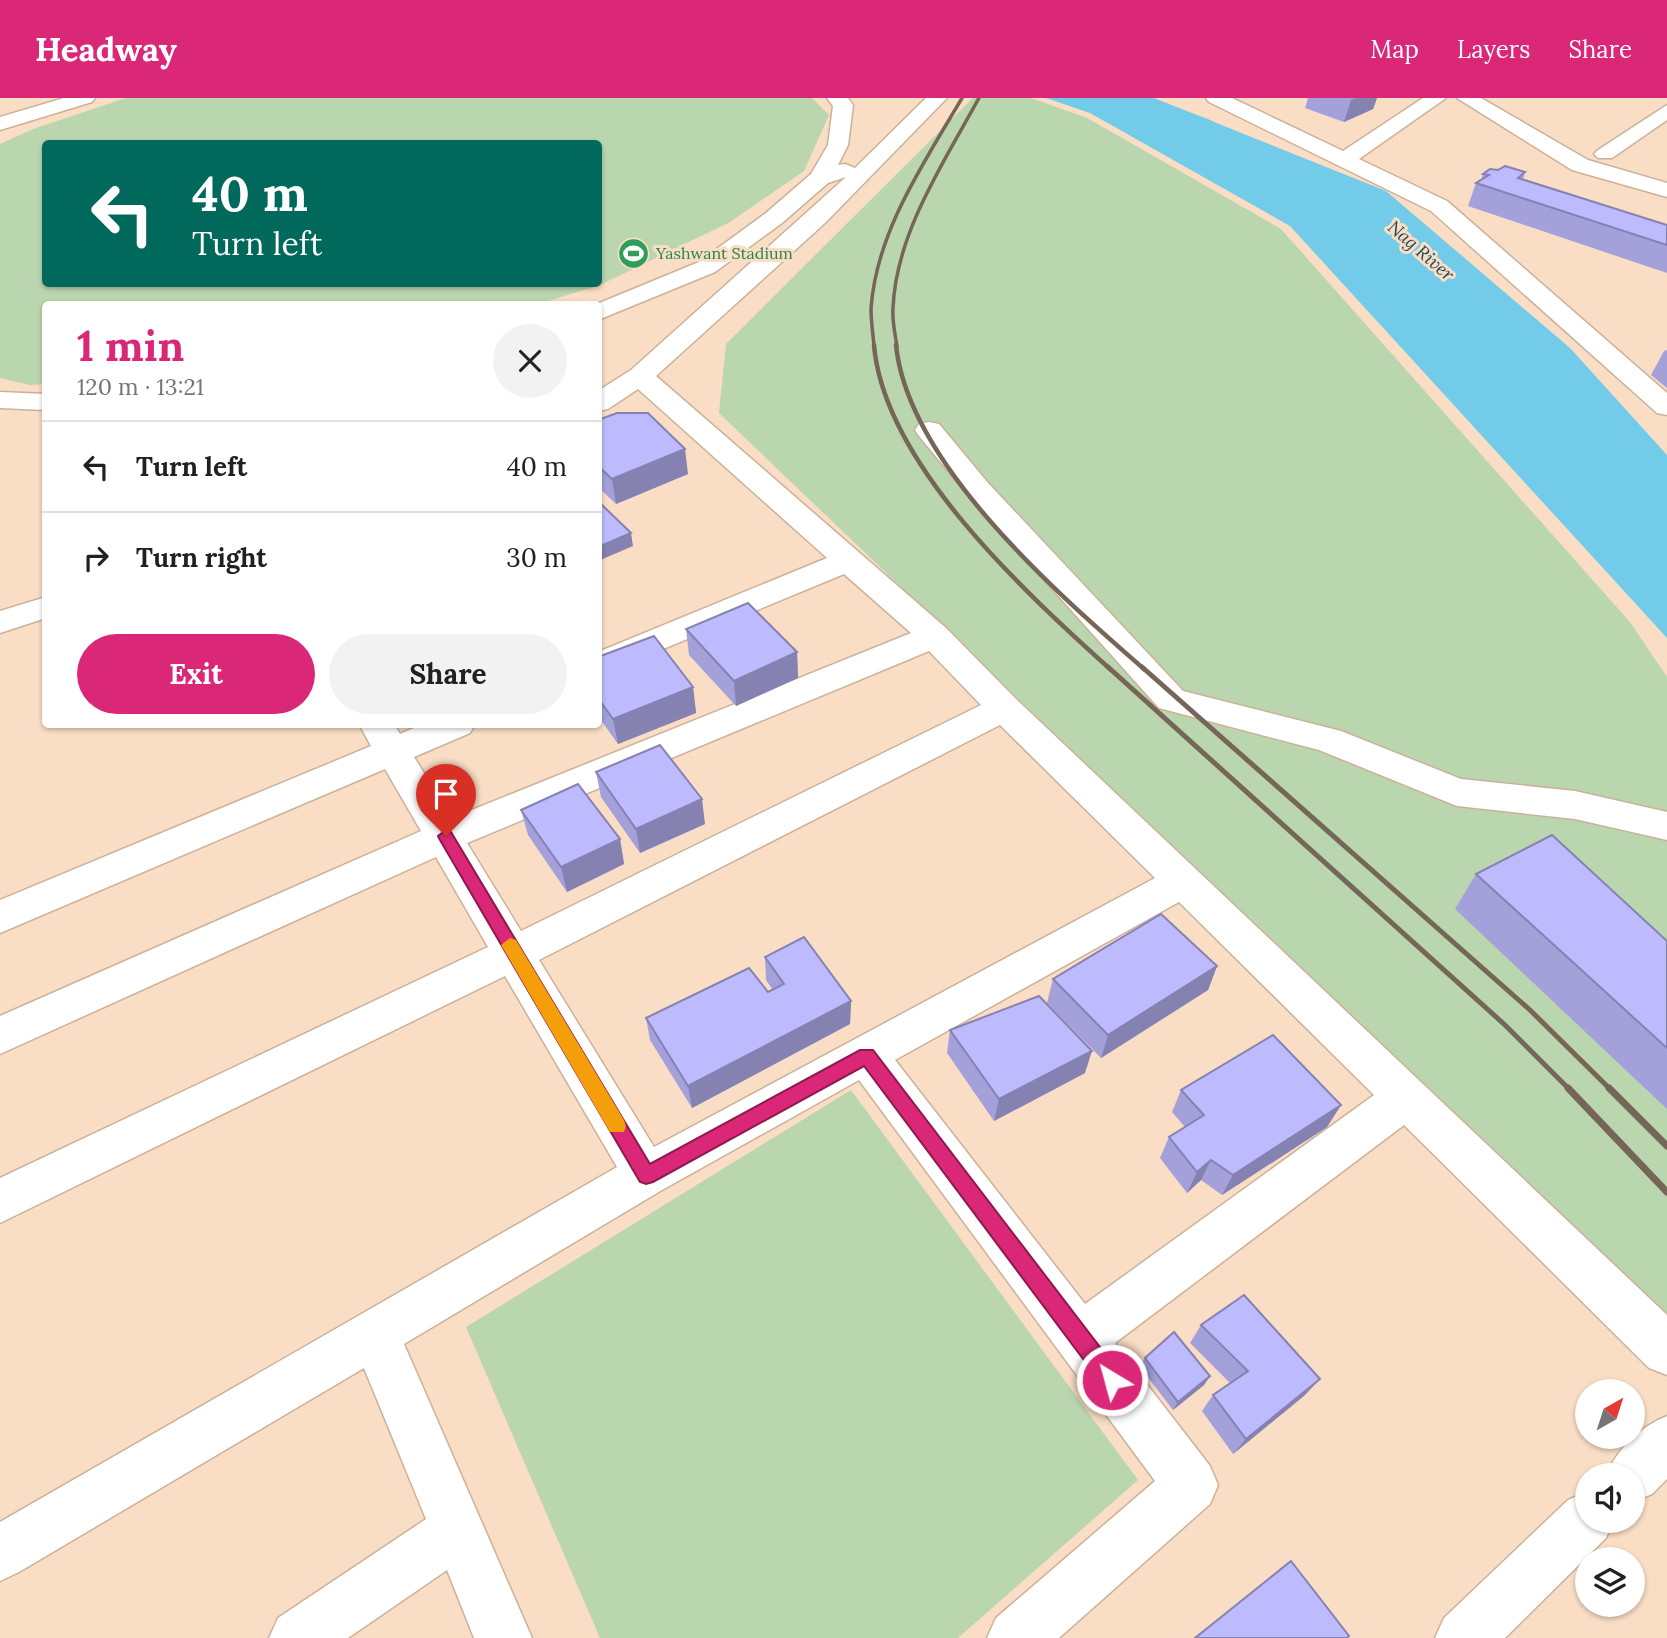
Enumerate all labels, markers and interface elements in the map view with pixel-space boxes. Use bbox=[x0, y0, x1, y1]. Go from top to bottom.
text: Headway bbox=[35, 28, 177, 70]
text: Map bbox=[1370, 34, 1419, 65]
text: Layers bbox=[1457, 34, 1530, 65]
text: Share bbox=[1568, 34, 1632, 65]
text: 40 m bbox=[192, 162, 308, 224]
icon: left bbox=[77, 168, 168, 259]
water label: Nag River bbox=[1383, 215, 1460, 286]
text: Turn left bbox=[192, 223, 322, 264]
sports icon: Yashwant Stadium bbox=[616, 236, 650, 270]
place label: Yashwant Stadium bbox=[655, 243, 793, 263]
text: 1 min bbox=[77, 319, 184, 373]
button: close bbox=[493, 324, 567, 398]
text: 120 m · 13:21 bbox=[77, 372, 204, 401]
icon: left bbox=[77, 448, 115, 486]
text: Turn left bbox=[136, 450, 247, 483]
text: 40 m bbox=[507, 450, 567, 483]
icon: right bbox=[77, 539, 115, 577]
text: Turn right bbox=[136, 541, 267, 574]
text: 30 m bbox=[506, 541, 567, 574]
button: Exit bbox=[77, 634, 315, 714]
button: Share bbox=[329, 634, 567, 714]
pin bbox=[416, 764, 476, 836]
icon: arrive bbox=[427, 775, 465, 813]
position arrow bbox=[1075, 1343, 1149, 1417]
north arrow bbox=[1575, 1379, 1645, 1449]
map controls bbox=[1575, 1379, 1645, 1617]
button: sound bbox=[1575, 1463, 1645, 1533]
button: layers bbox=[1575, 1547, 1645, 1617]

